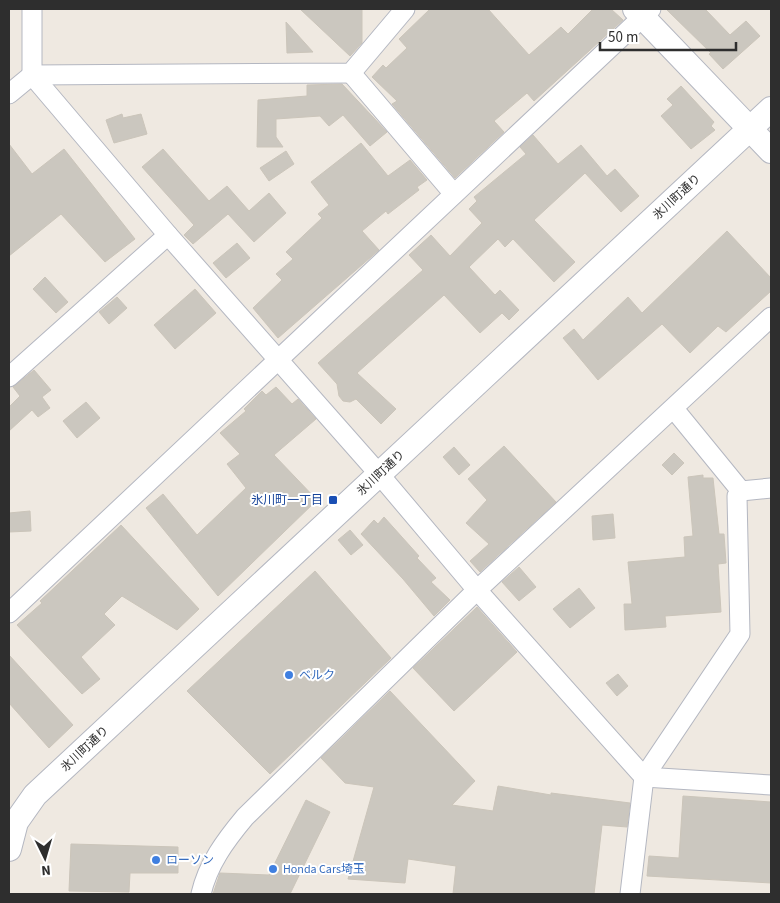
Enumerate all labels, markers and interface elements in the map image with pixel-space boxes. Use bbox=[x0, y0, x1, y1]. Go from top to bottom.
scale bar bbox=[600, 20, 736, 52]
text: 50 m bbox=[608, 27, 638, 48]
street label: 氷川町通り bbox=[649, 170, 705, 224]
street label: 氷川町通り bbox=[353, 446, 409, 500]
place label: 氷川町一丁目 bbox=[251, 492, 323, 509]
marker: 氷川町一丁目 bbox=[327, 494, 339, 506]
place label: ベルク bbox=[299, 667, 335, 684]
marker: ベルク bbox=[283, 669, 295, 681]
street label: 氷川町通り bbox=[57, 722, 113, 776]
north arrow bbox=[20, 833, 70, 883]
place label: ローソン bbox=[166, 852, 214, 869]
marker: ローソン bbox=[150, 854, 162, 866]
text: N bbox=[41, 860, 52, 880]
place label: Honda Cars埼玉 bbox=[283, 861, 365, 878]
marker: Honda Cars埼玉 bbox=[267, 863, 279, 875]

